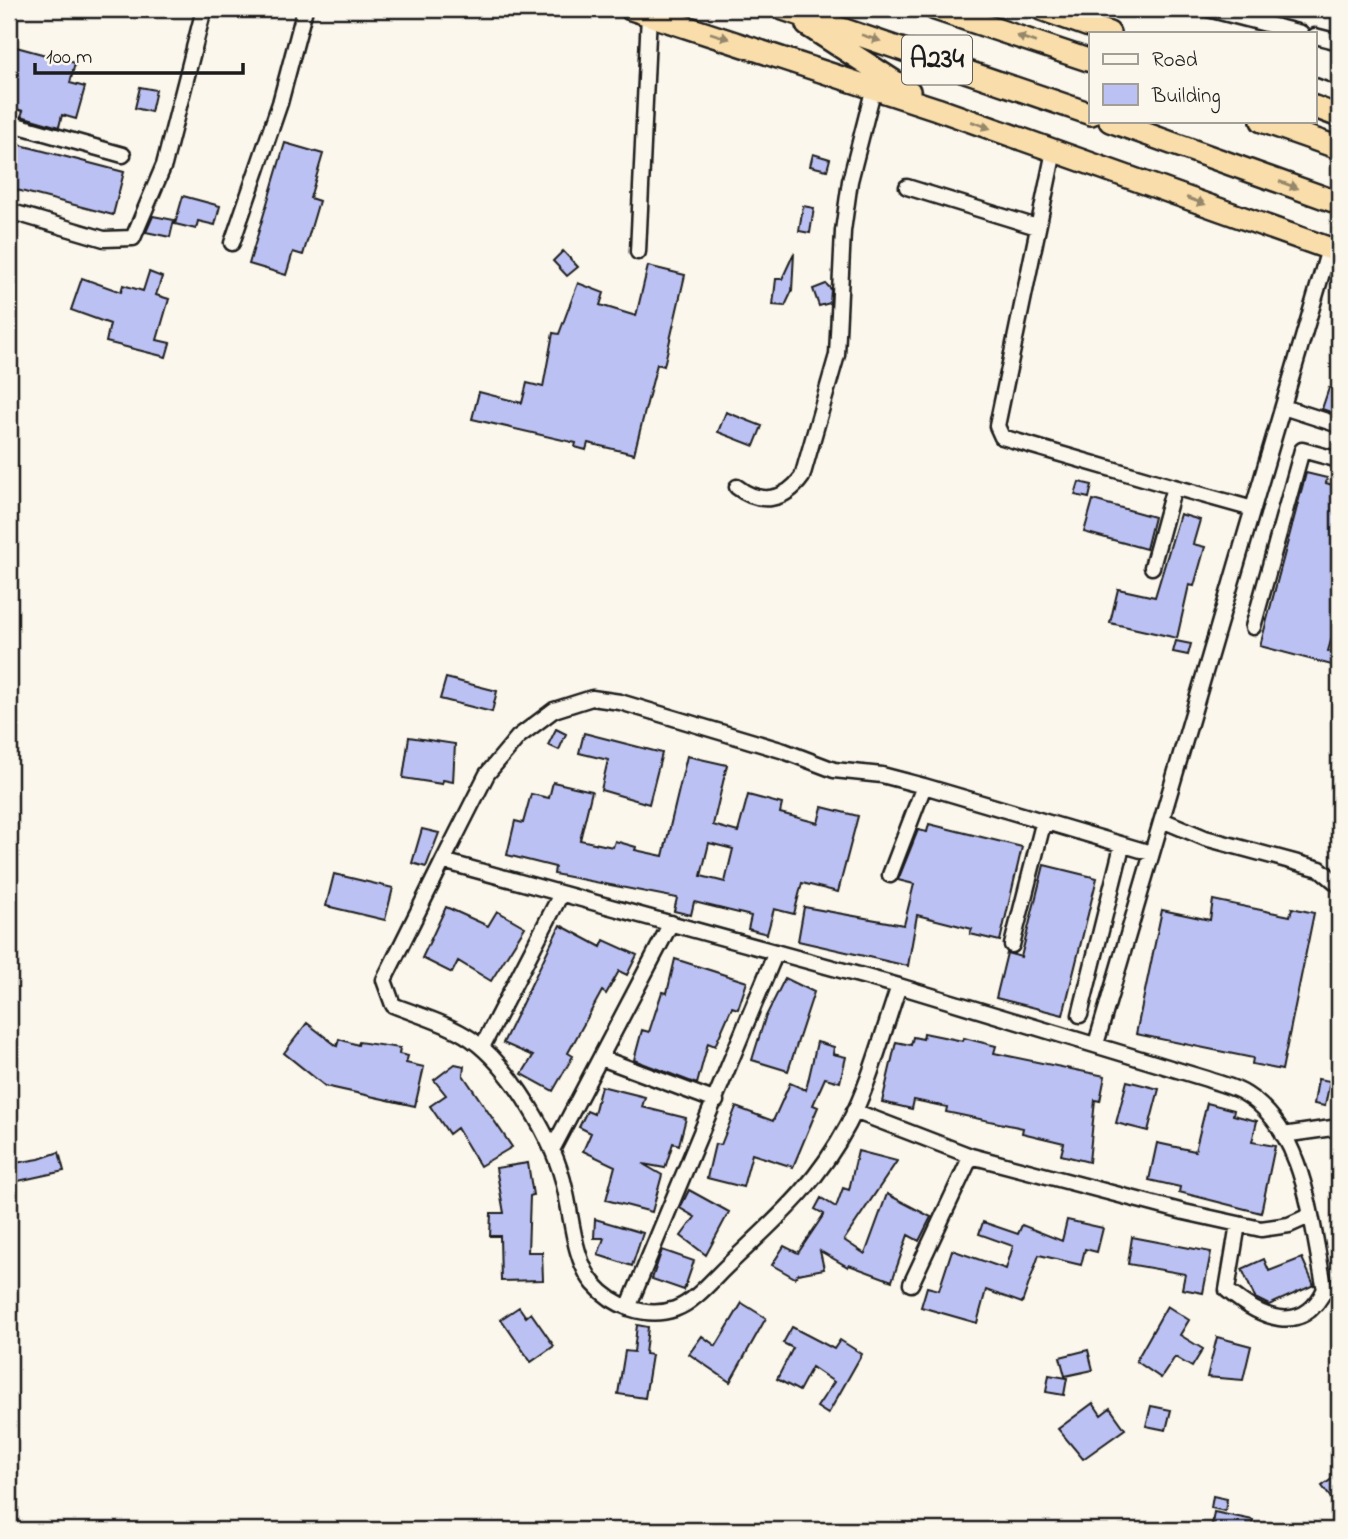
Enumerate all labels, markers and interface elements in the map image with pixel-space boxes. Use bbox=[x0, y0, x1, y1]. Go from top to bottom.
scale bar bbox=[35, 32, 243, 76]
one-way arrow bbox=[709, 32, 730, 42]
legend bbox=[1089, 32, 1316, 122]
one-way arrow bbox=[861, 33, 882, 44]
one-way arrow bbox=[1016, 33, 1037, 44]
road number: A234 bbox=[902, 36, 972, 84]
text: 100 m bbox=[46, 43, 92, 73]
text: Road bbox=[1152, 46, 1198, 76]
text: Building bbox=[1151, 82, 1221, 114]
one-way arrow bbox=[971, 120, 992, 131]
one-way arrow bbox=[1279, 180, 1300, 191]
one-way arrow bbox=[1185, 196, 1206, 207]

